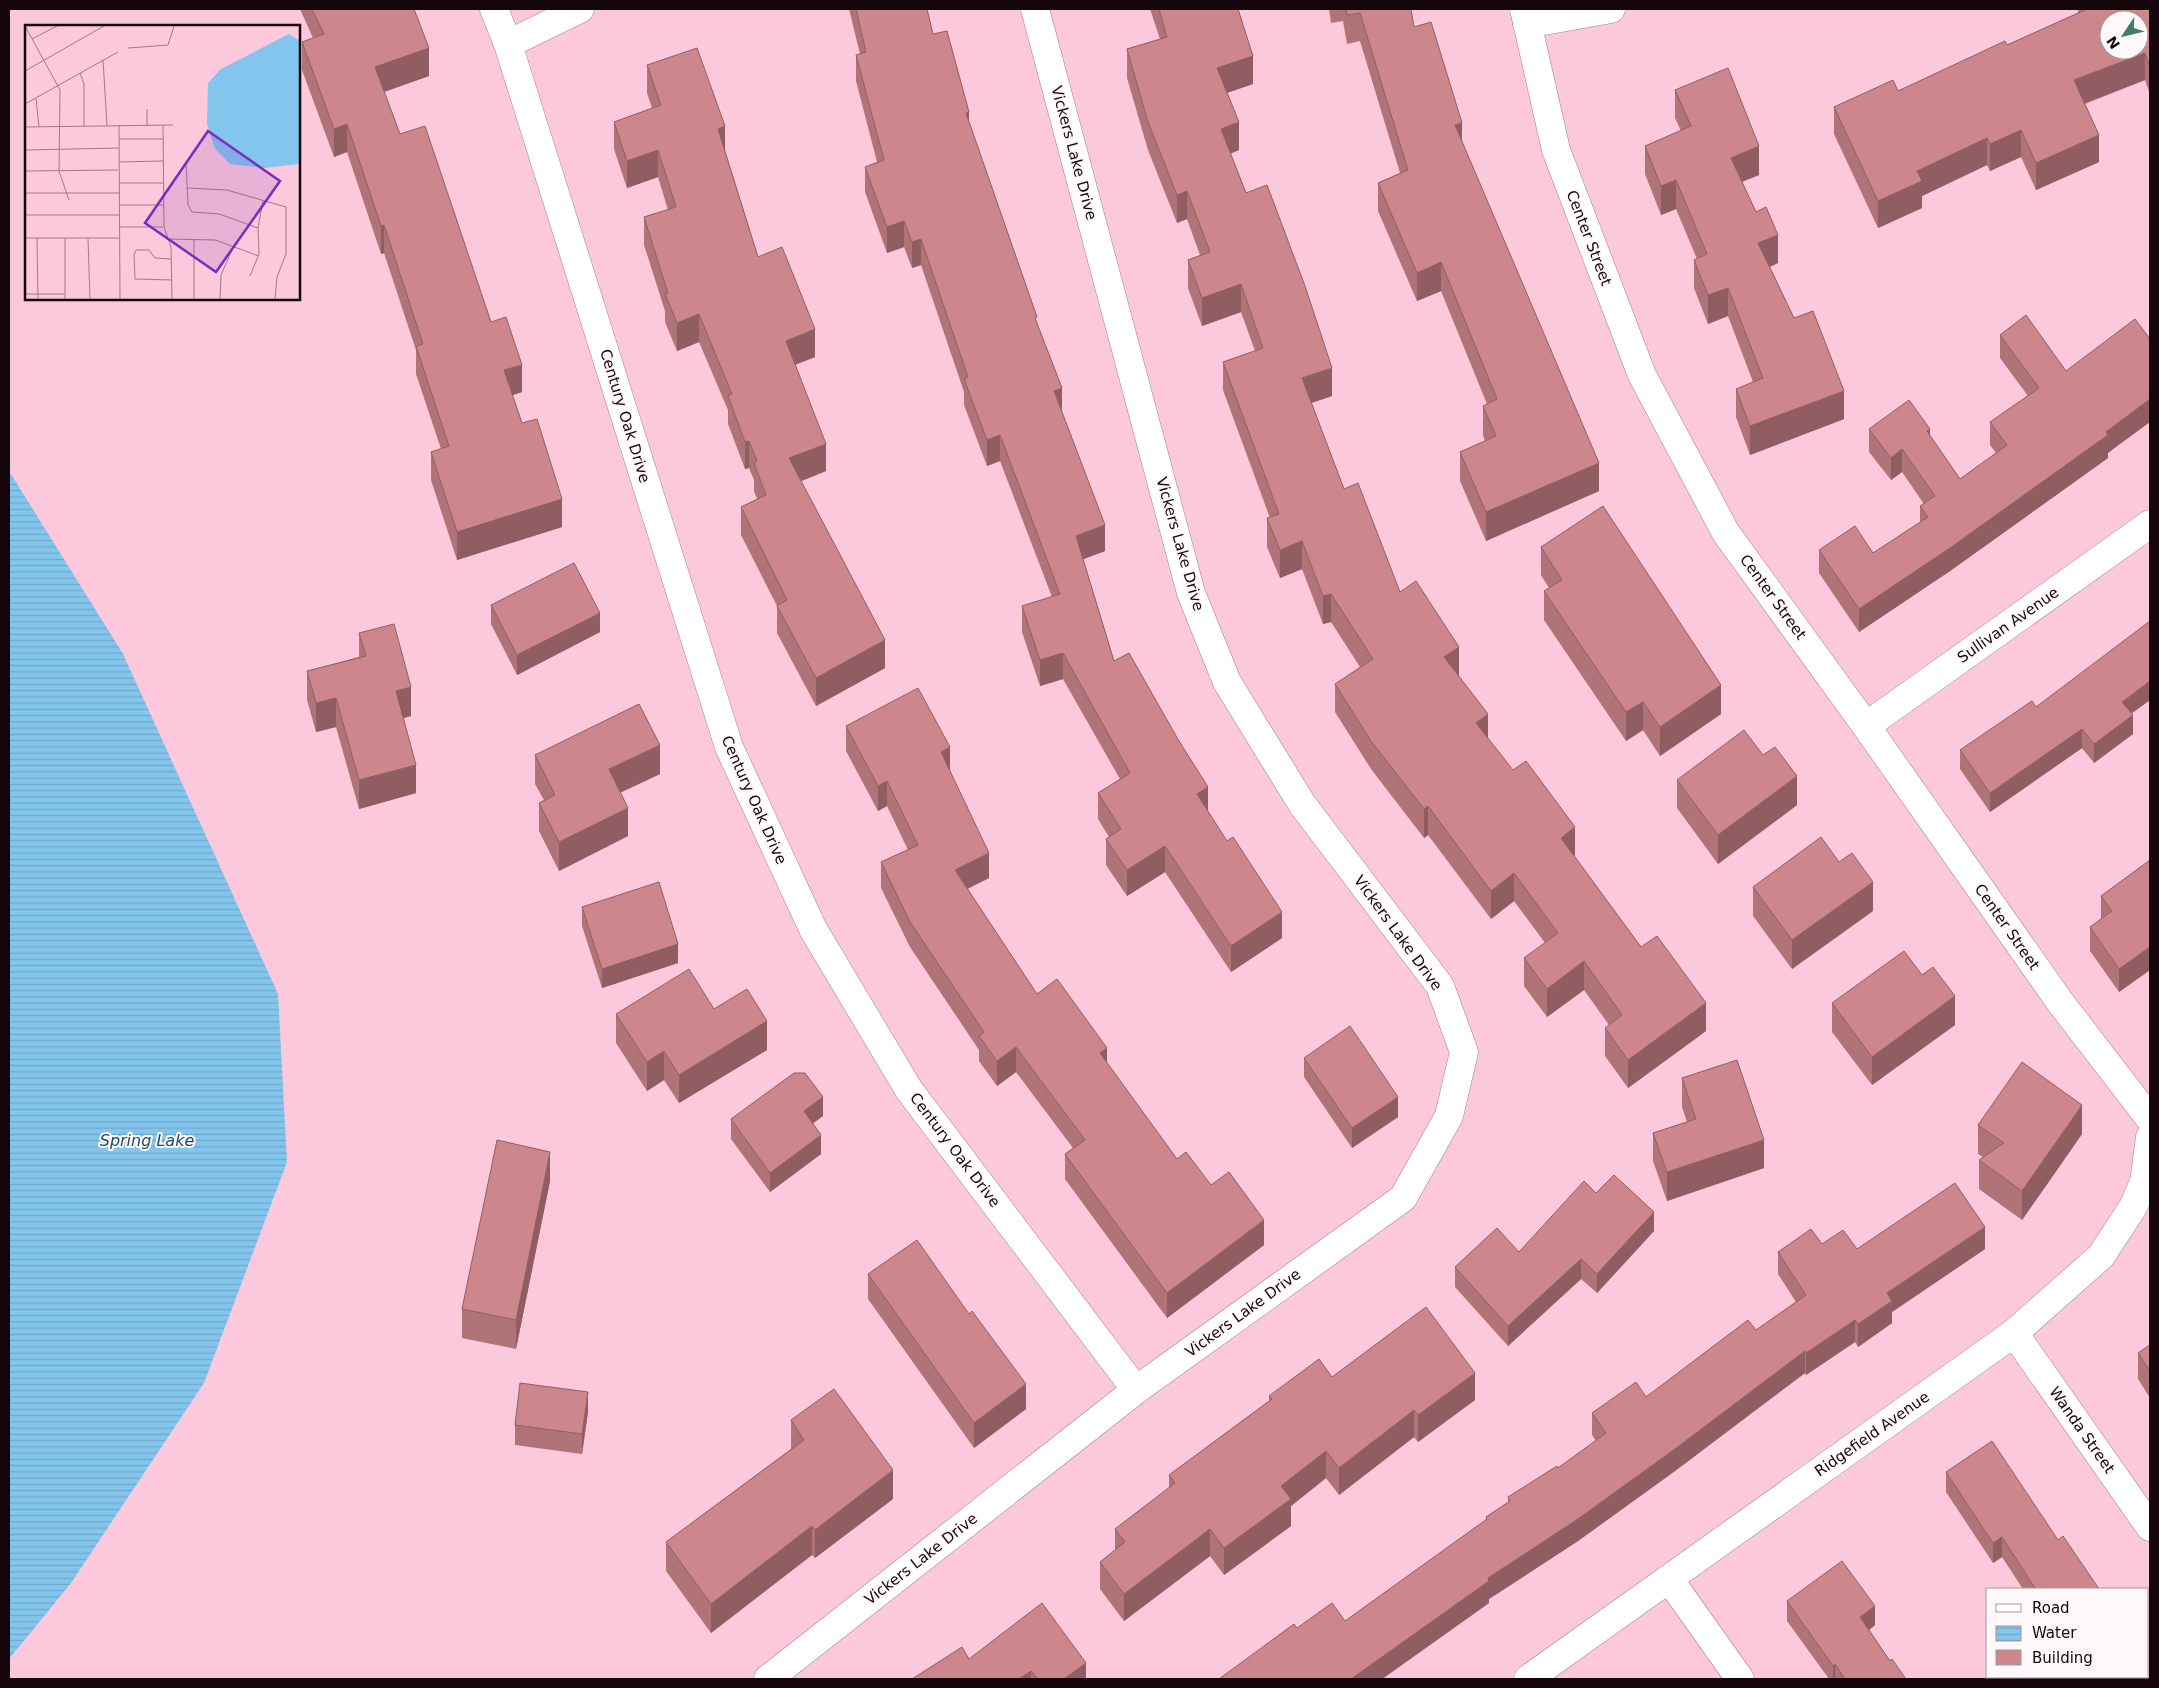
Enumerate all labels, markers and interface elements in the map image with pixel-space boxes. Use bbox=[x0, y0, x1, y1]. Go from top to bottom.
north arrow bbox=[2099, 10, 2149, 60]
inset map bbox=[25, 25, 300, 300]
text: N bbox=[2103, 33, 2123, 52]
street label: Vickers Lake Drive bbox=[1047, 84, 1101, 222]
street label: Center Street bbox=[1563, 188, 1616, 288]
street label: Century Oak Drive bbox=[596, 347, 654, 485]
street label: Vickers Lake Drive bbox=[1152, 475, 1208, 613]
street label: Center Street bbox=[1736, 551, 1810, 643]
street label: Sullivan Avenue bbox=[1954, 583, 2062, 667]
street label: Century Oak Drive bbox=[718, 733, 790, 867]
street label: Vickers Lake Drive bbox=[1350, 872, 1446, 994]
street label: Center Street bbox=[1971, 881, 2043, 974]
street label: Century Oak Drive bbox=[906, 1089, 1004, 1211]
water label: Spring Lake bbox=[100, 1131, 194, 1150]
street label: Vickers Lake Drive bbox=[1182, 1265, 1304, 1361]
street label: Wanda Street bbox=[2045, 1383, 2119, 1477]
street label: Ridgefield Avenue bbox=[1811, 1388, 1933, 1480]
street label: Vickers Lake Drive bbox=[861, 1509, 981, 1609]
legend bbox=[1986, 1588, 2149, 1678]
text: Road bbox=[2032, 1599, 2070, 1617]
text: Water bbox=[2032, 1624, 2077, 1642]
text: Building bbox=[2032, 1649, 2093, 1667]

